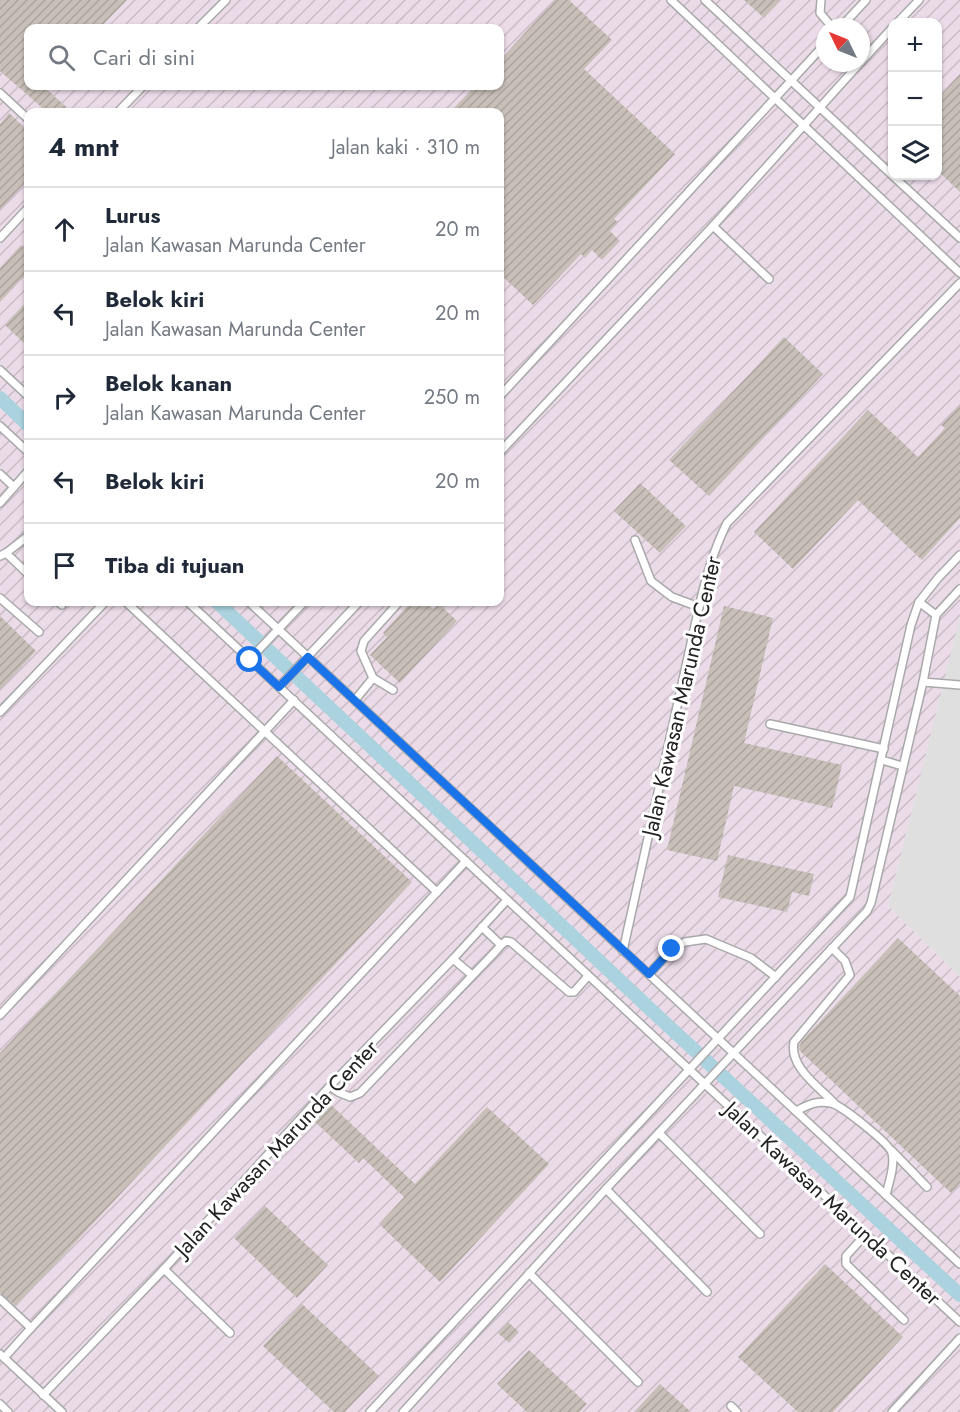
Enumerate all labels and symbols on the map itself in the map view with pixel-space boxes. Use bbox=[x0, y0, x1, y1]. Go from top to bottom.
north arrow bbox=[816, 18, 870, 72]
street label: Jalan Kawasan Marunda Center bbox=[633, 552, 729, 842]
route start bbox=[236, 646, 262, 672]
route end bbox=[658, 935, 684, 961]
street label: Jalan Kawasan Marunda Center bbox=[165, 1032, 386, 1266]
street label: Jalan Kawasan Marunda Center bbox=[715, 1092, 949, 1313]

